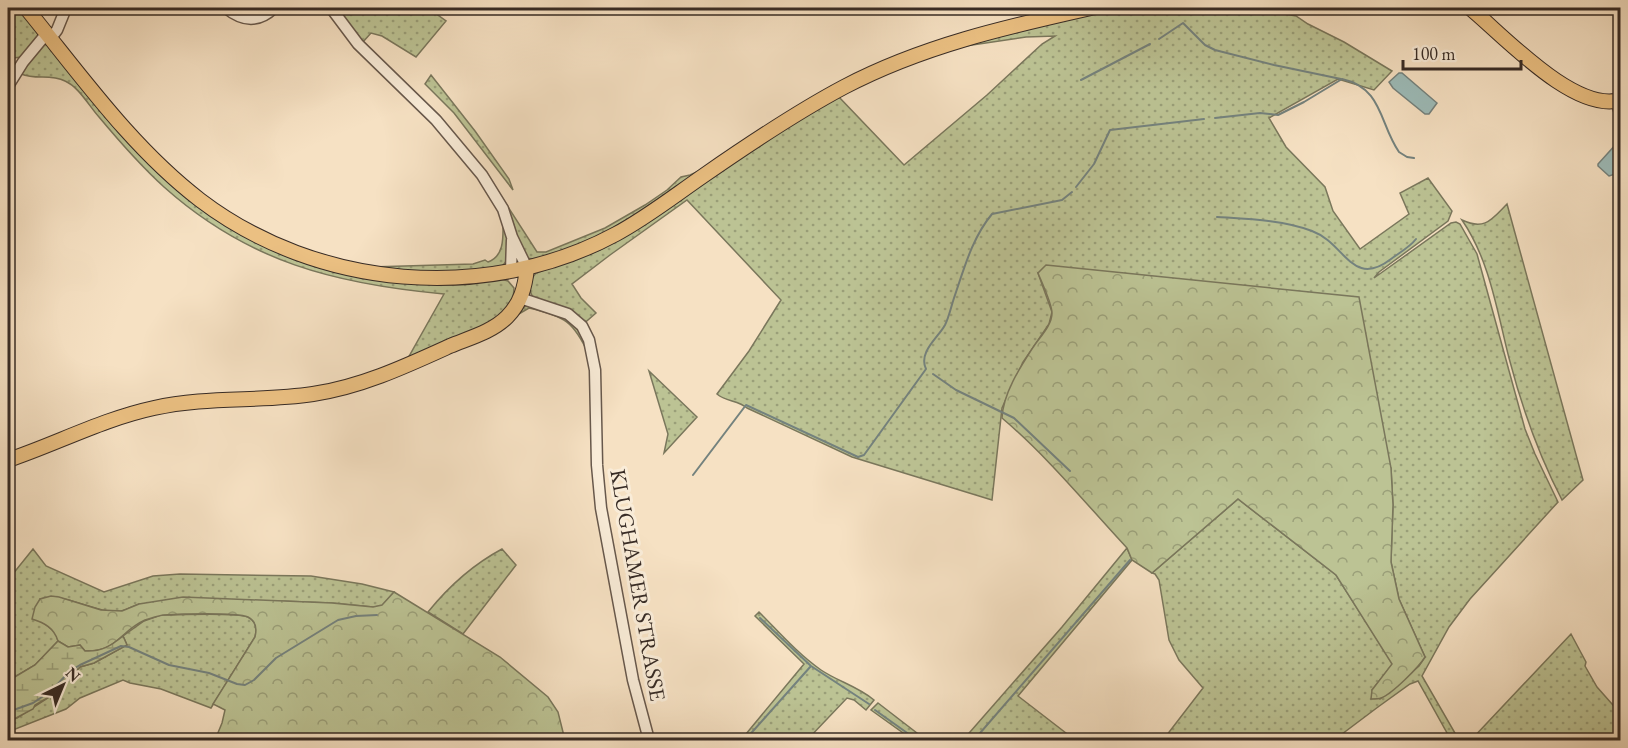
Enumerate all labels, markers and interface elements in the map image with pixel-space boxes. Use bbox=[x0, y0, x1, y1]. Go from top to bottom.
scale bar bbox=[1403, 33, 1522, 71]
text: 100 m bbox=[1412, 42, 1456, 65]
street label: KLUGHAMER STRASSE bbox=[603, 467, 673, 703]
north arrow bbox=[33, 655, 93, 715]
text: N bbox=[61, 662, 85, 687]

